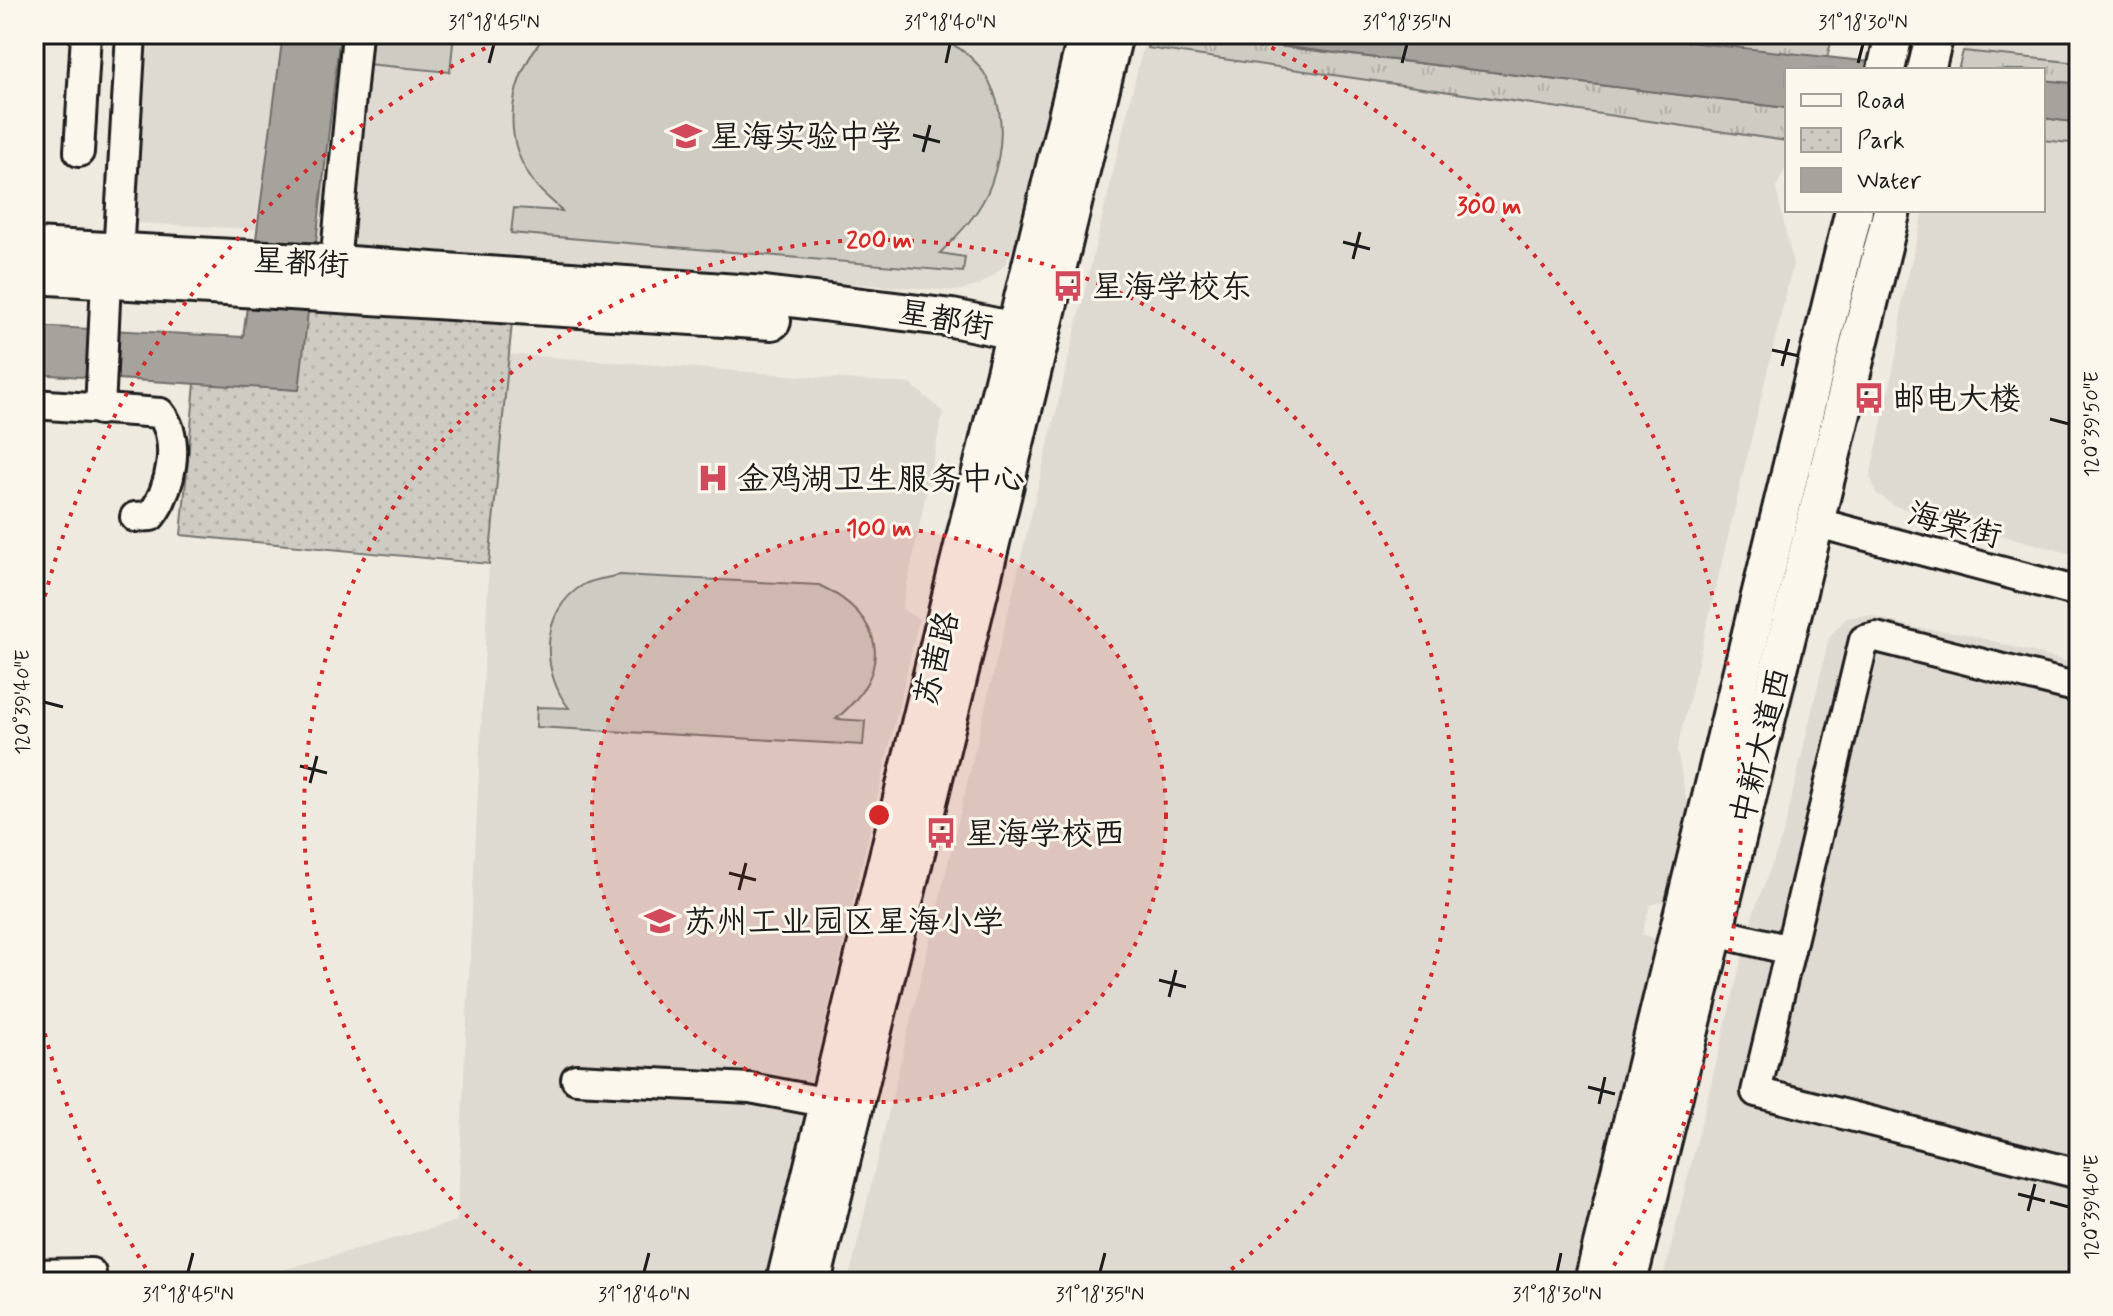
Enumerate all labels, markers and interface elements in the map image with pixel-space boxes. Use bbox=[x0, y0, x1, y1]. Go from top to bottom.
text: 31°18'45"N bbox=[448, 10, 540, 37]
text: 31°18'40"N bbox=[904, 10, 996, 37]
text: 31°18'35"N bbox=[1363, 10, 1451, 37]
text: 31°18'30"N bbox=[1818, 10, 1908, 37]
legend bbox=[1785, 68, 2045, 212]
text: Road bbox=[1857, 86, 1905, 117]
place label: 星海实验中学 bbox=[710, 117, 902, 159]
school or university icon: 星海实验中学 bbox=[669, 119, 703, 153]
text: Park bbox=[1857, 126, 1905, 157]
text: Water bbox=[1857, 166, 1922, 197]
text: 300 m bbox=[1457, 192, 1521, 223]
text: 200 m bbox=[846, 226, 912, 257]
street label: 星都街 bbox=[252, 241, 350, 287]
place label: 星海学校东 bbox=[1092, 267, 1252, 309]
bus stop icon: 星海学校东 bbox=[1051, 269, 1085, 303]
street label: 星都街 bbox=[895, 292, 997, 350]
text: 120°39'50"E bbox=[2079, 371, 2106, 477]
place label: 邮电大楼 bbox=[1893, 379, 2021, 421]
bus stop icon: 邮电大楼 bbox=[1852, 381, 1886, 415]
place label: 金鸡湖卫生服务中心 bbox=[737, 459, 1025, 501]
hospital icon: 金鸡湖卫生服务中心 bbox=[696, 461, 730, 495]
street label: 海棠街 bbox=[1903, 493, 2006, 559]
text: 100 m bbox=[847, 514, 911, 545]
street label: 苏茜路 bbox=[906, 607, 970, 710]
text: 120°39'40"E bbox=[10, 649, 37, 755]
street label: 中新大道西 bbox=[1722, 664, 1802, 829]
centre of rings bbox=[865, 801, 893, 829]
place label: 星海学校西 bbox=[965, 814, 1125, 856]
bus stop icon: 星海学校西 bbox=[924, 816, 958, 850]
place label: 苏州工业园区星海小学 bbox=[684, 902, 1004, 944]
school or university icon: 苏州工业园区星海小学 bbox=[643, 904, 677, 938]
text: 120°39'40"E bbox=[2079, 1154, 2106, 1260]
text: 31°18'45"N bbox=[142, 1282, 234, 1309]
text: 31°18'40"N bbox=[598, 1282, 690, 1309]
text: 31°18'35"N bbox=[1056, 1282, 1144, 1309]
text: 31°18'30"N bbox=[1512, 1282, 1602, 1309]

